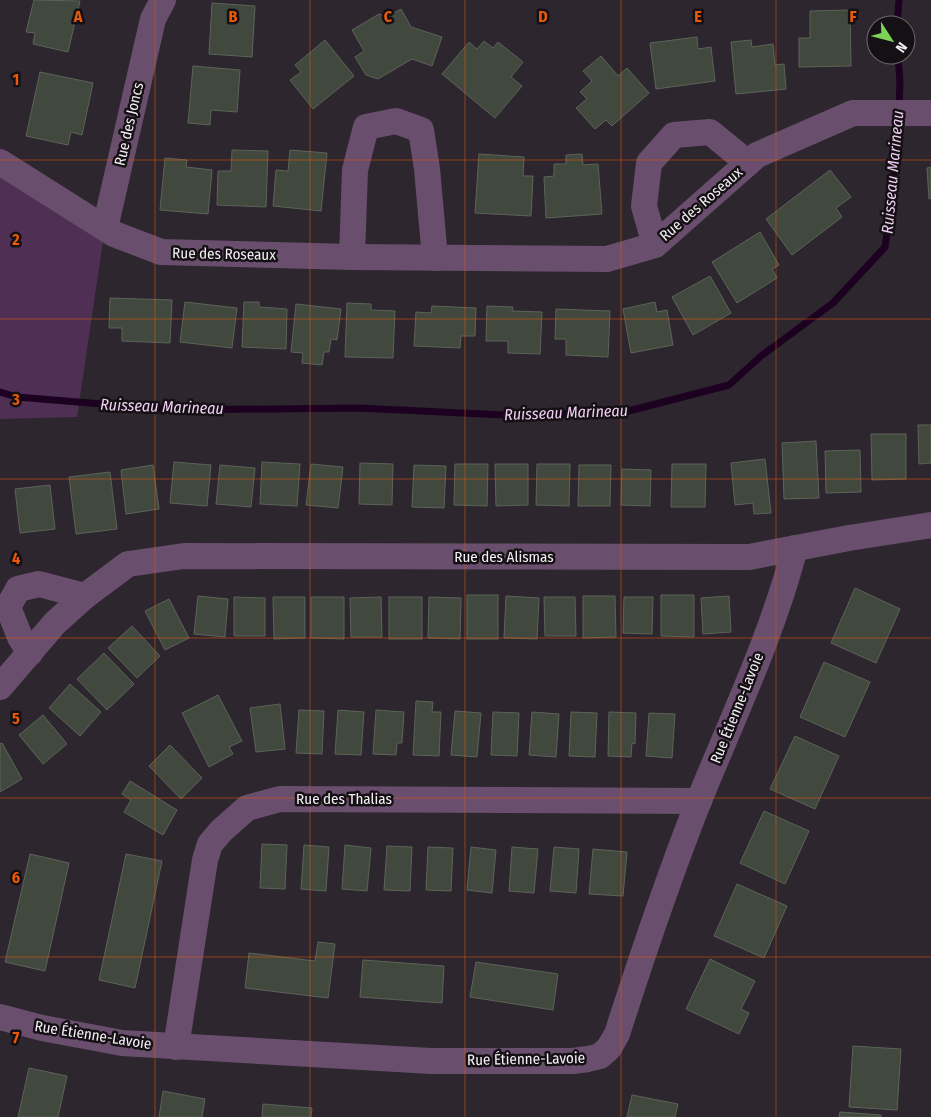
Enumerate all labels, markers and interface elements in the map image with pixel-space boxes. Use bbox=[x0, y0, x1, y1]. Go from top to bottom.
text: A bbox=[73, 7, 83, 26]
text: B bbox=[229, 7, 238, 26]
text: C bbox=[384, 7, 393, 26]
text: D bbox=[538, 7, 548, 26]
text: E bbox=[694, 7, 702, 26]
text: F bbox=[849, 7, 857, 26]
north arrow bbox=[866, 15, 916, 65]
text: N bbox=[892, 39, 910, 56]
text: 1 bbox=[13, 70, 19, 89]
street label: Rue des Joncs bbox=[111, 81, 147, 167]
water label: Ruisseau Marineau bbox=[878, 110, 907, 235]
street label: Rue des Roseaux bbox=[656, 163, 746, 245]
text: 2 bbox=[11, 230, 20, 249]
street label: Rue des Roseaux bbox=[172, 244, 276, 264]
text: 3 bbox=[11, 390, 20, 409]
water label: Ruisseau Marineau bbox=[100, 395, 224, 418]
water label: Ruisseau Marineau bbox=[504, 401, 628, 424]
street label: Rue des Alismas bbox=[454, 548, 554, 566]
text: 4 bbox=[12, 549, 20, 568]
street label: Rue Étienne-Lavoie bbox=[707, 650, 767, 766]
text: 5 bbox=[12, 709, 20, 728]
street label: Rue des Thalias bbox=[296, 790, 392, 808]
text: 6 bbox=[12, 868, 20, 887]
street label: Rue Étienne-Lavoie bbox=[33, 1017, 153, 1053]
text: 7 bbox=[13, 1028, 20, 1047]
street label: Rue Étienne-Lavoie bbox=[467, 1049, 585, 1069]

